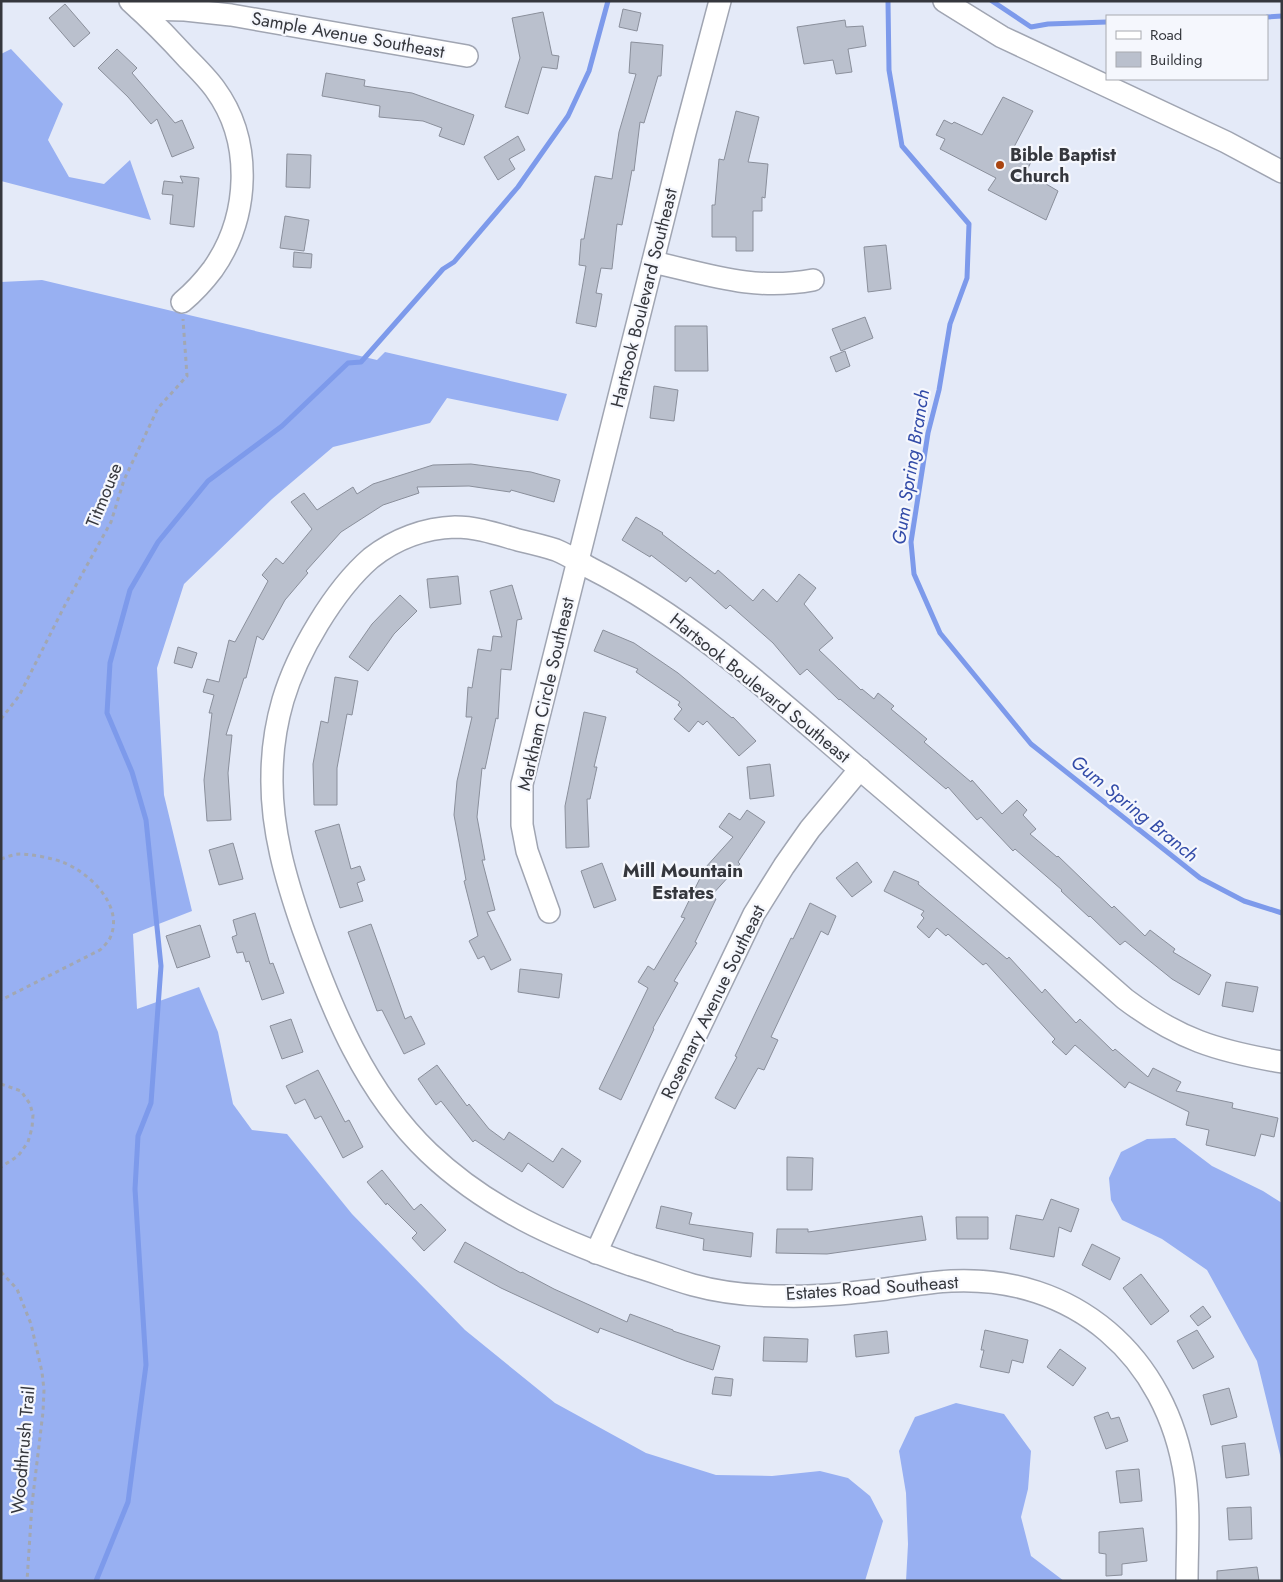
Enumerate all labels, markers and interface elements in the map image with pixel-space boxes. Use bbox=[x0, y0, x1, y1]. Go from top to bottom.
street label: Sample Avenue Southeast bbox=[249, 5, 447, 65]
legend bbox=[1106, 15, 1268, 80]
text: Road bbox=[1150, 24, 1182, 46]
text: Building bbox=[1150, 49, 1202, 71]
place label: Bible Baptist Church bbox=[1010, 142, 1116, 189]
marker: Bible Baptist Church bbox=[994, 159, 1006, 171]
street label: Hartsook Boulevard Southeast bbox=[604, 185, 684, 411]
water label: Gum Spring Branch bbox=[885, 387, 936, 547]
street label: Titmouse bbox=[79, 459, 129, 531]
street label: Markham Circle Southeast bbox=[511, 594, 581, 793]
street label: Hartsook Boulevard Southeast bbox=[664, 607, 856, 769]
water label: Gum Spring Branch bbox=[1065, 749, 1204, 868]
district label: Mill Mountain Estates bbox=[623, 857, 743, 906]
street label: Rosemary Avenue Southeast bbox=[655, 900, 772, 1103]
street label: Estates Road Southeast bbox=[785, 1269, 960, 1307]
street label: Woodthrush Trail bbox=[4, 1385, 42, 1515]

